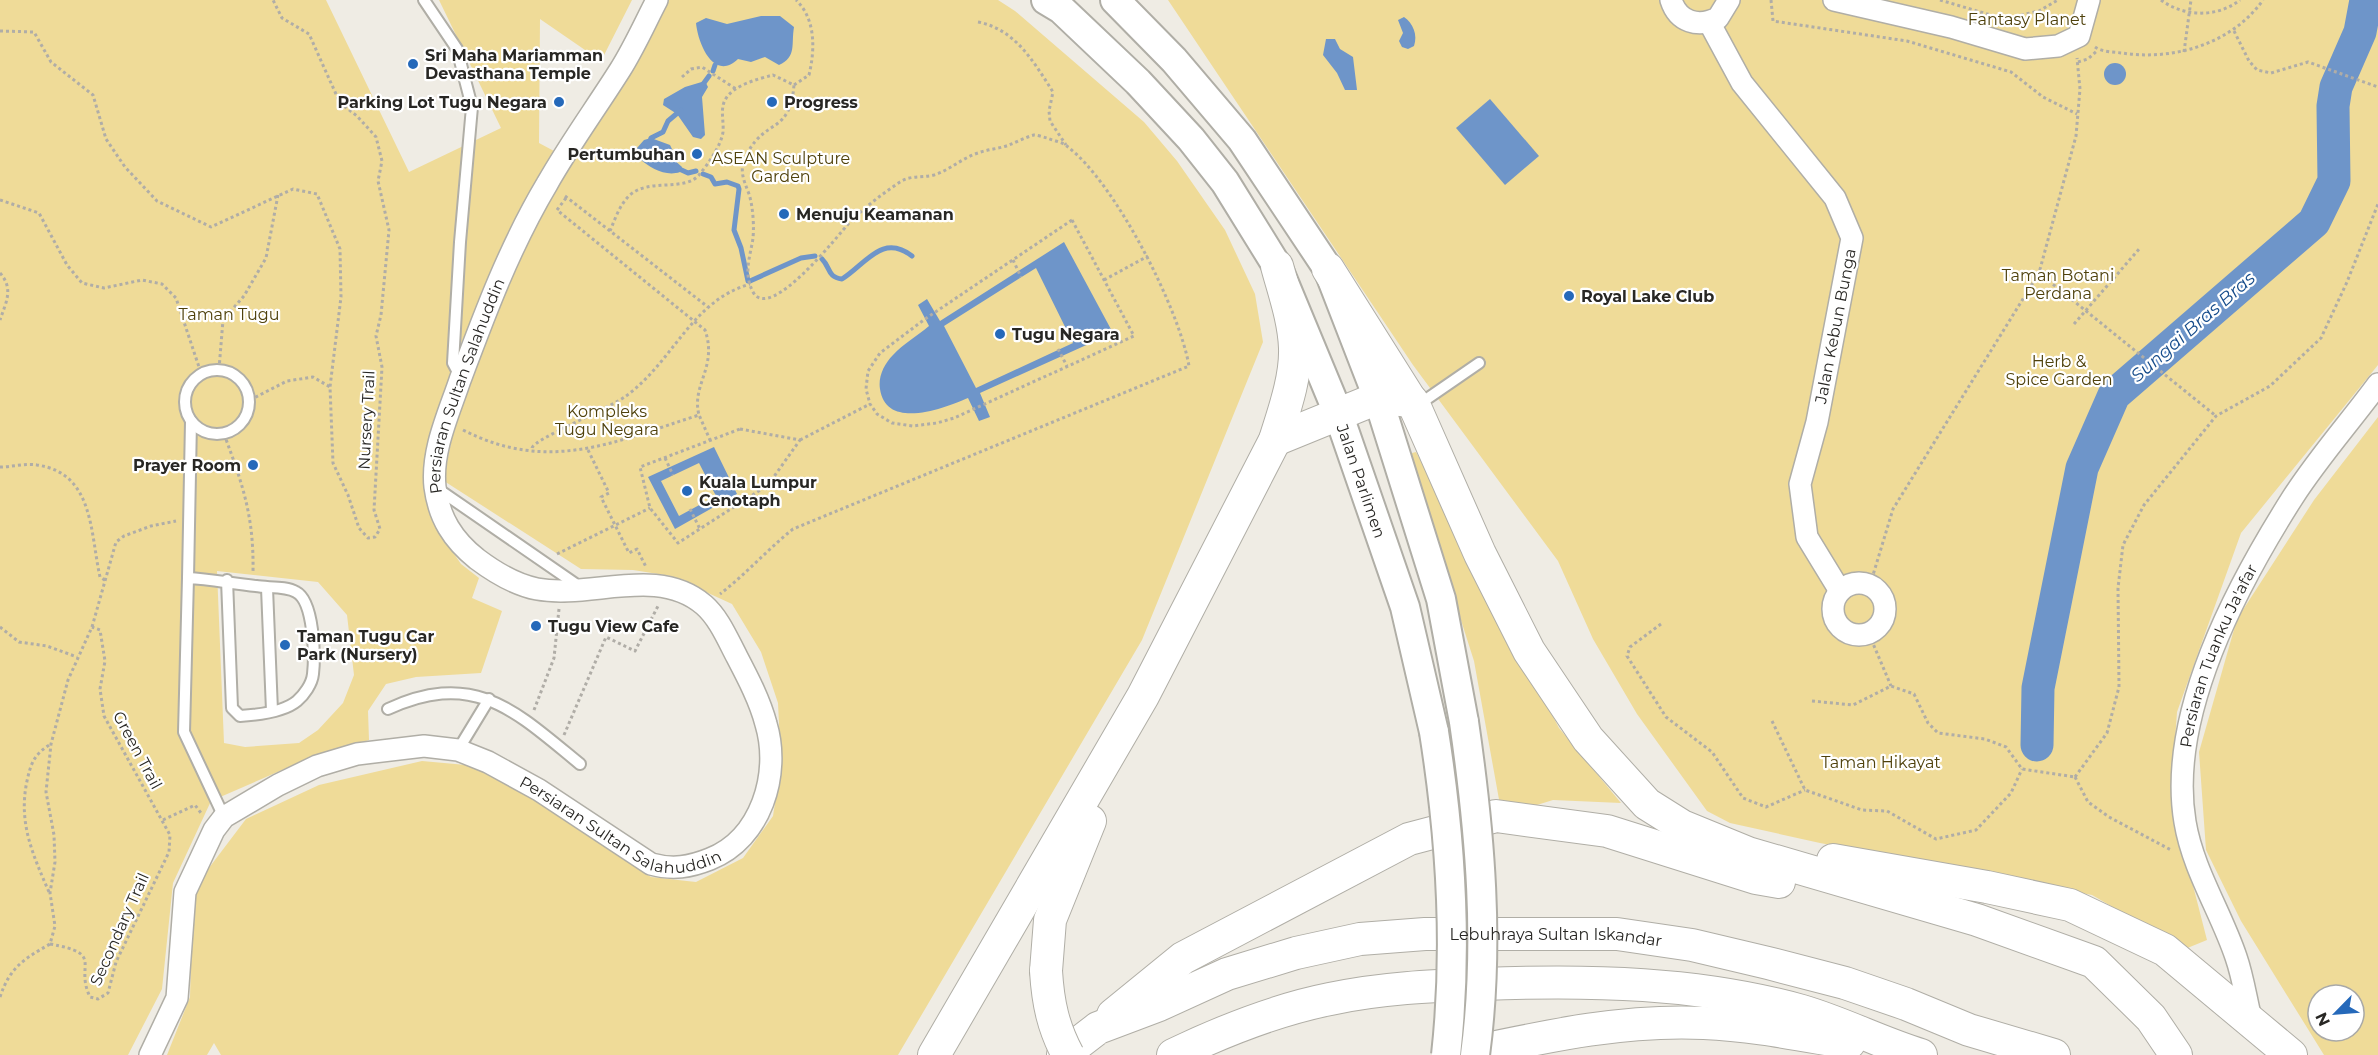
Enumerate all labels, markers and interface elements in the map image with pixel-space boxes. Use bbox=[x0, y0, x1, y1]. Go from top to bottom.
park label: Fantasy Planet bbox=[1968, 10, 2087, 29]
place label: Sri Maha Mariamman Devasthana Temple bbox=[425, 46, 603, 83]
marker: Sri Maha Mariamman Devasthana Temple bbox=[406, 57, 420, 71]
place label: Parking Lot Tugu Negara bbox=[337, 93, 547, 112]
place label: Progress bbox=[784, 93, 858, 112]
marker: Parking Lot Tugu Negara bbox=[552, 95, 566, 109]
marker: Progress bbox=[765, 95, 779, 109]
place label: Pertumbuhan bbox=[567, 145, 685, 164]
marker: Pertumbuhan bbox=[690, 147, 704, 161]
park label: ASEAN Sculpture Garden bbox=[712, 149, 850, 186]
place label: Menuju Keamanan bbox=[796, 205, 954, 224]
marker: Menuju Keamanan bbox=[777, 207, 791, 221]
street label: Jalan Kebun Bunga bbox=[1811, 247, 1860, 406]
park label: Taman Botani Perdana bbox=[2002, 266, 2114, 303]
water label: Sungai Bras Bras bbox=[2126, 267, 2260, 387]
street label: Persiaran Sultan Salahuddin bbox=[425, 275, 509, 495]
place label: Royal Lake Club bbox=[1581, 287, 1714, 306]
marker: Royal Lake Club bbox=[1562, 289, 1576, 303]
park label: Taman Tugu bbox=[178, 305, 280, 324]
place label: Tugu Negara bbox=[1012, 325, 1120, 344]
marker: Tugu Negara bbox=[993, 327, 1007, 341]
park label: Herb & Spice Garden bbox=[2005, 352, 2113, 389]
street label: Nursery Trail bbox=[354, 370, 379, 470]
park label: Kompleks Tugu Negara bbox=[555, 402, 659, 439]
street label: Jalan Parlimen bbox=[1332, 421, 1389, 541]
place label: Prayer Room bbox=[133, 456, 241, 475]
marker: Prayer Room bbox=[246, 458, 260, 472]
place label: Kuala Lumpur Cenotaph bbox=[699, 473, 817, 510]
marker: Kuala Lumpur Cenotaph bbox=[680, 484, 694, 498]
street label: Persiaran Tuanku Ja'afar bbox=[2176, 561, 2261, 749]
place label: Tugu View Cafe bbox=[548, 617, 679, 636]
marker: Tugu View Cafe bbox=[529, 619, 543, 633]
place label: Taman Tugu Car Park (Nursery) bbox=[297, 627, 434, 664]
marker: Taman Tugu Car Park (Nursery) bbox=[278, 638, 292, 652]
street label: Green Trail bbox=[109, 708, 166, 793]
park label: Taman Hikayat bbox=[1821, 753, 1941, 772]
street label: Persiaran Sultan Salahuddin bbox=[516, 772, 724, 877]
street label: Secondary Trail bbox=[86, 870, 153, 989]
street label: Lebuhraya Sultan Iskandar bbox=[1450, 925, 1663, 950]
north arrow bbox=[2306, 983, 2366, 1043]
text: N bbox=[2312, 1009, 2334, 1029]

